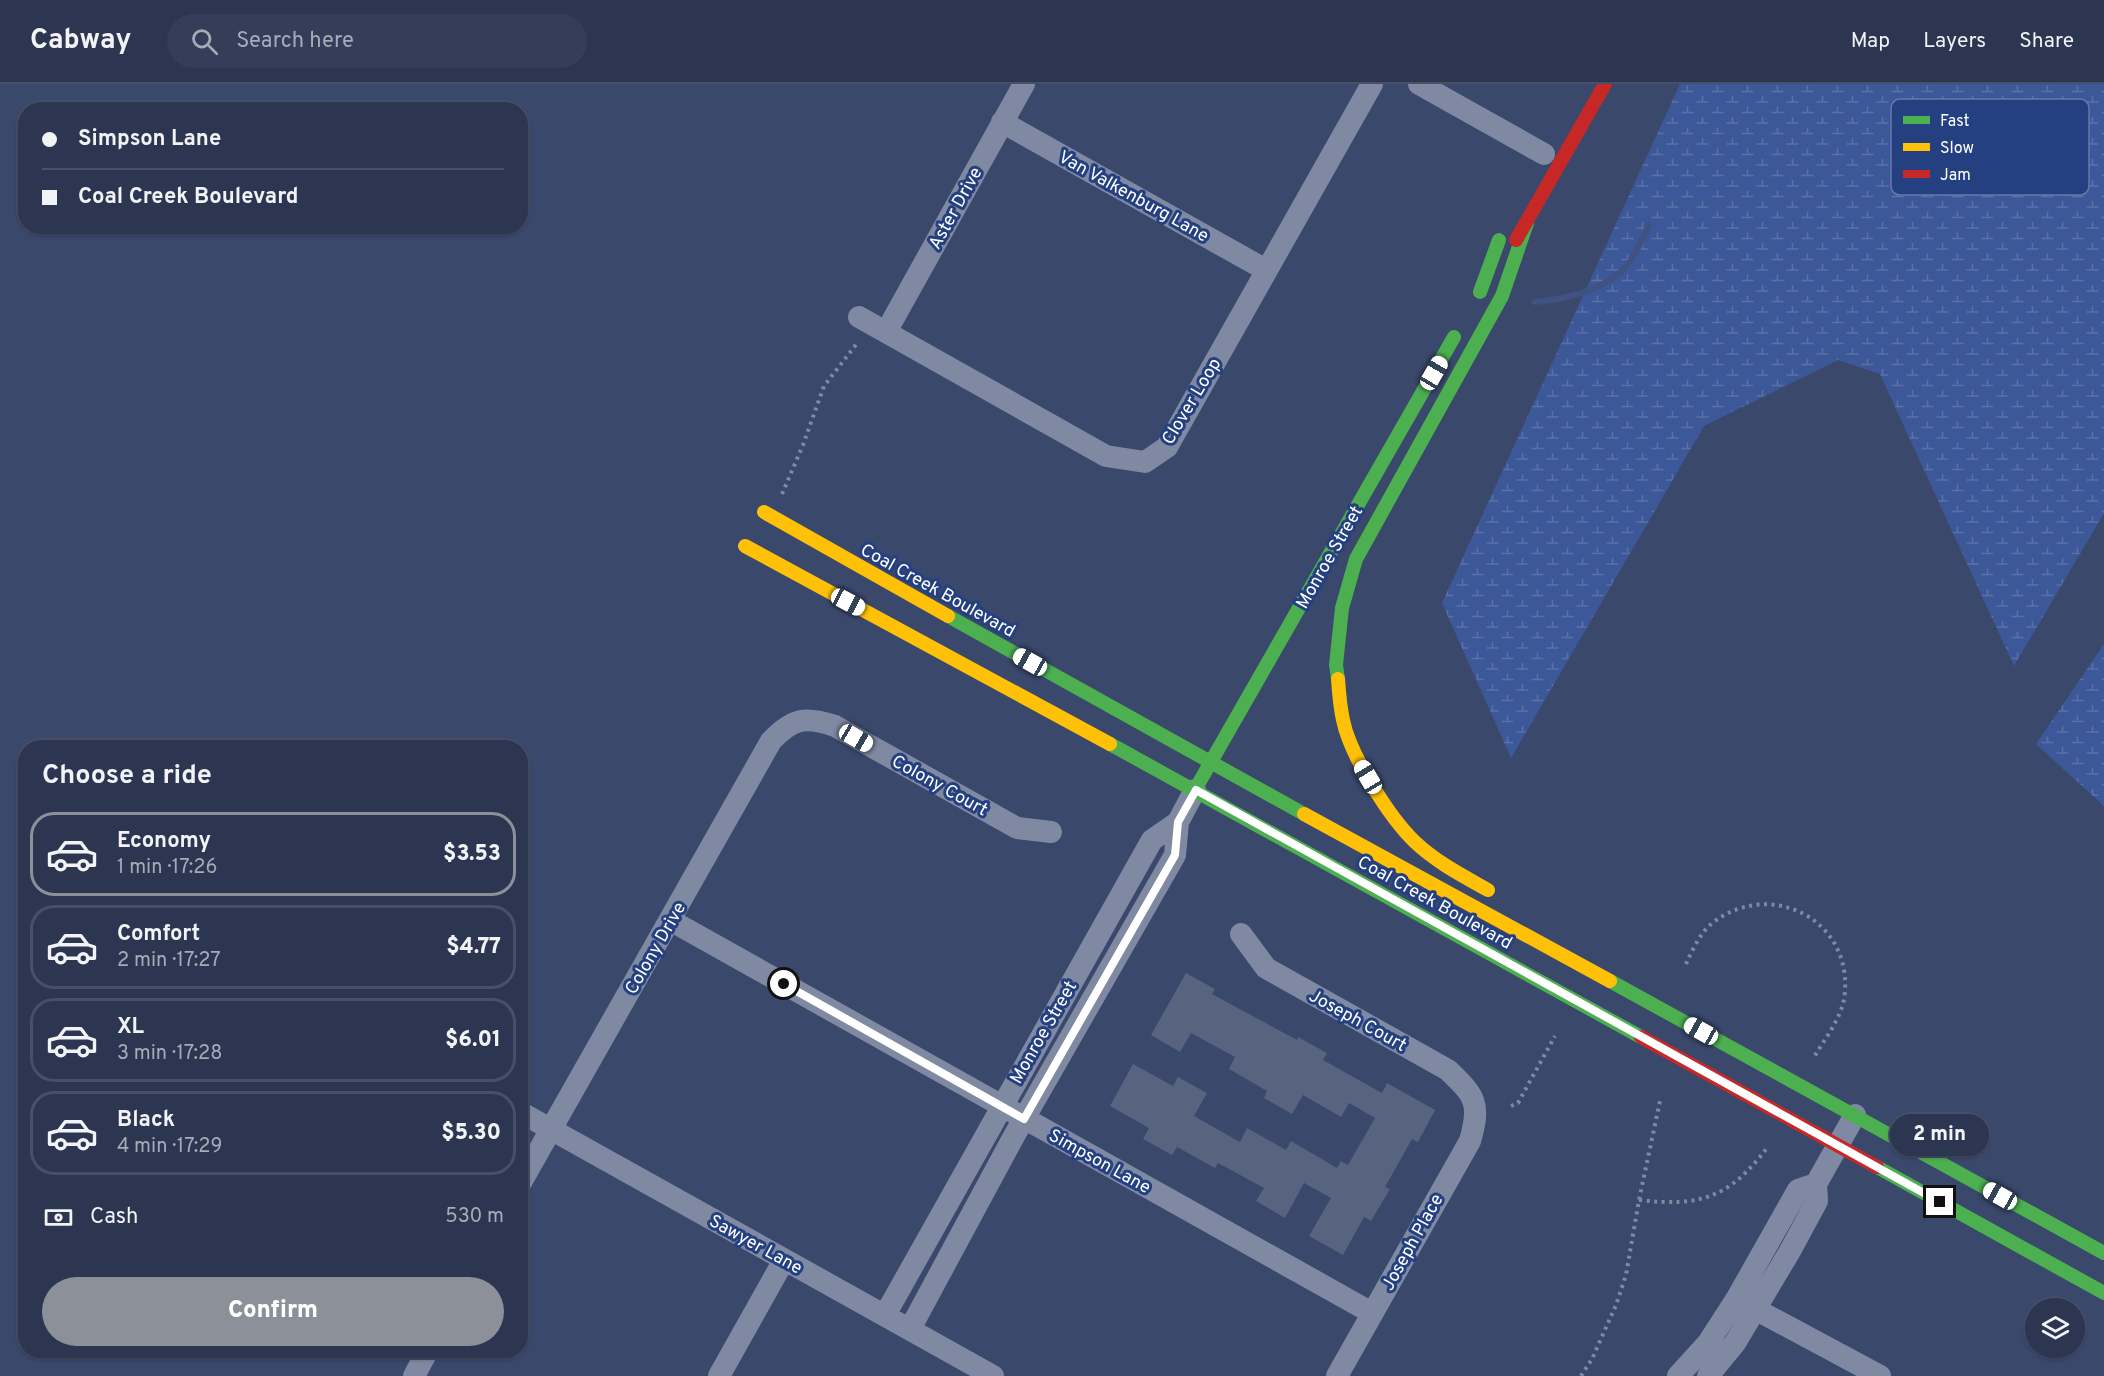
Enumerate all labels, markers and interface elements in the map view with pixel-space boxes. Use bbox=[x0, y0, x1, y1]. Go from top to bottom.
search box bbox=[167, 14, 587, 68]
text: Cabway bbox=[30, 23, 131, 59]
icon: search bbox=[188, 25, 221, 58]
text: Search here bbox=[236, 28, 354, 55]
text: Map bbox=[1851, 28, 1890, 55]
text: Layers bbox=[1923, 28, 1986, 55]
text: Share bbox=[2019, 28, 2074, 55]
legend bbox=[1891, 99, 2089, 195]
text: Fast bbox=[1940, 112, 1970, 132]
text: Simpson Lane bbox=[78, 126, 221, 153]
text: Slow bbox=[1940, 139, 1974, 159]
street label: Van Valkenburg Lane bbox=[1054, 146, 1213, 248]
street label: Aster Drive bbox=[924, 163, 988, 254]
text: Jam bbox=[1940, 166, 1971, 186]
text: Coal Creek Boulevard bbox=[78, 184, 299, 211]
car bbox=[1417, 353, 1451, 393]
street label: Clover Loop bbox=[1157, 354, 1227, 449]
street label: Monroe Street bbox=[1292, 502, 1369, 613]
street label: Coal Creek Boulevard bbox=[856, 539, 1019, 643]
car bbox=[828, 586, 868, 618]
car bbox=[1010, 645, 1050, 679]
car bbox=[836, 721, 876, 755]
street label: Colony Court bbox=[887, 750, 991, 822]
car bbox=[1351, 757, 1385, 797]
text: Choose a ride bbox=[42, 759, 212, 793]
icon: car bbox=[45, 827, 99, 881]
text: Economy bbox=[117, 828, 211, 855]
text: $3.53 bbox=[443, 841, 501, 868]
street label: Coal Creek Boulevard bbox=[1353, 851, 1516, 955]
text: 1 min · 17:26 bbox=[117, 855, 218, 881]
street label: Colony Drive bbox=[621, 898, 692, 999]
icon: car bbox=[45, 920, 99, 974]
text: Comfort bbox=[117, 921, 200, 948]
text: $4.77 bbox=[446, 934, 501, 961]
text: 2 min · 17:27 bbox=[117, 948, 221, 974]
route start bbox=[770, 970, 797, 997]
street label: Monroe Street bbox=[1006, 977, 1083, 1088]
street label: Joseph Court bbox=[1304, 985, 1410, 1058]
icon: car bbox=[45, 1013, 99, 1067]
text: XL bbox=[117, 1014, 144, 1041]
car bbox=[1681, 1014, 1721, 1048]
text: $6.01 bbox=[445, 1027, 501, 1054]
text: 3 min · 17:28 bbox=[117, 1041, 222, 1067]
icon: car bbox=[45, 1106, 99, 1160]
text: Black bbox=[117, 1107, 175, 1134]
callout: 2 min bbox=[1890, 1115, 1990, 1157]
text: $5.30 bbox=[441, 1120, 501, 1147]
text: 2 min bbox=[1913, 1122, 1966, 1148]
street label: Simpson Lane bbox=[1044, 1125, 1154, 1200]
text: 4 min · 17:29 bbox=[117, 1134, 223, 1160]
car bbox=[1980, 1179, 2020, 1213]
route end bbox=[1926, 1188, 1953, 1215]
street label: Joseph Place bbox=[1377, 1190, 1449, 1295]
icon: cash bbox=[42, 1201, 75, 1234]
text: Cash bbox=[90, 1204, 139, 1231]
text: 530 m bbox=[445, 1204, 504, 1230]
street label: Sawyer Lane bbox=[705, 1210, 806, 1280]
button: Confirm bbox=[42, 1277, 504, 1346]
map controls bbox=[2025, 1298, 2085, 1358]
button: layers bbox=[2025, 1298, 2085, 1358]

